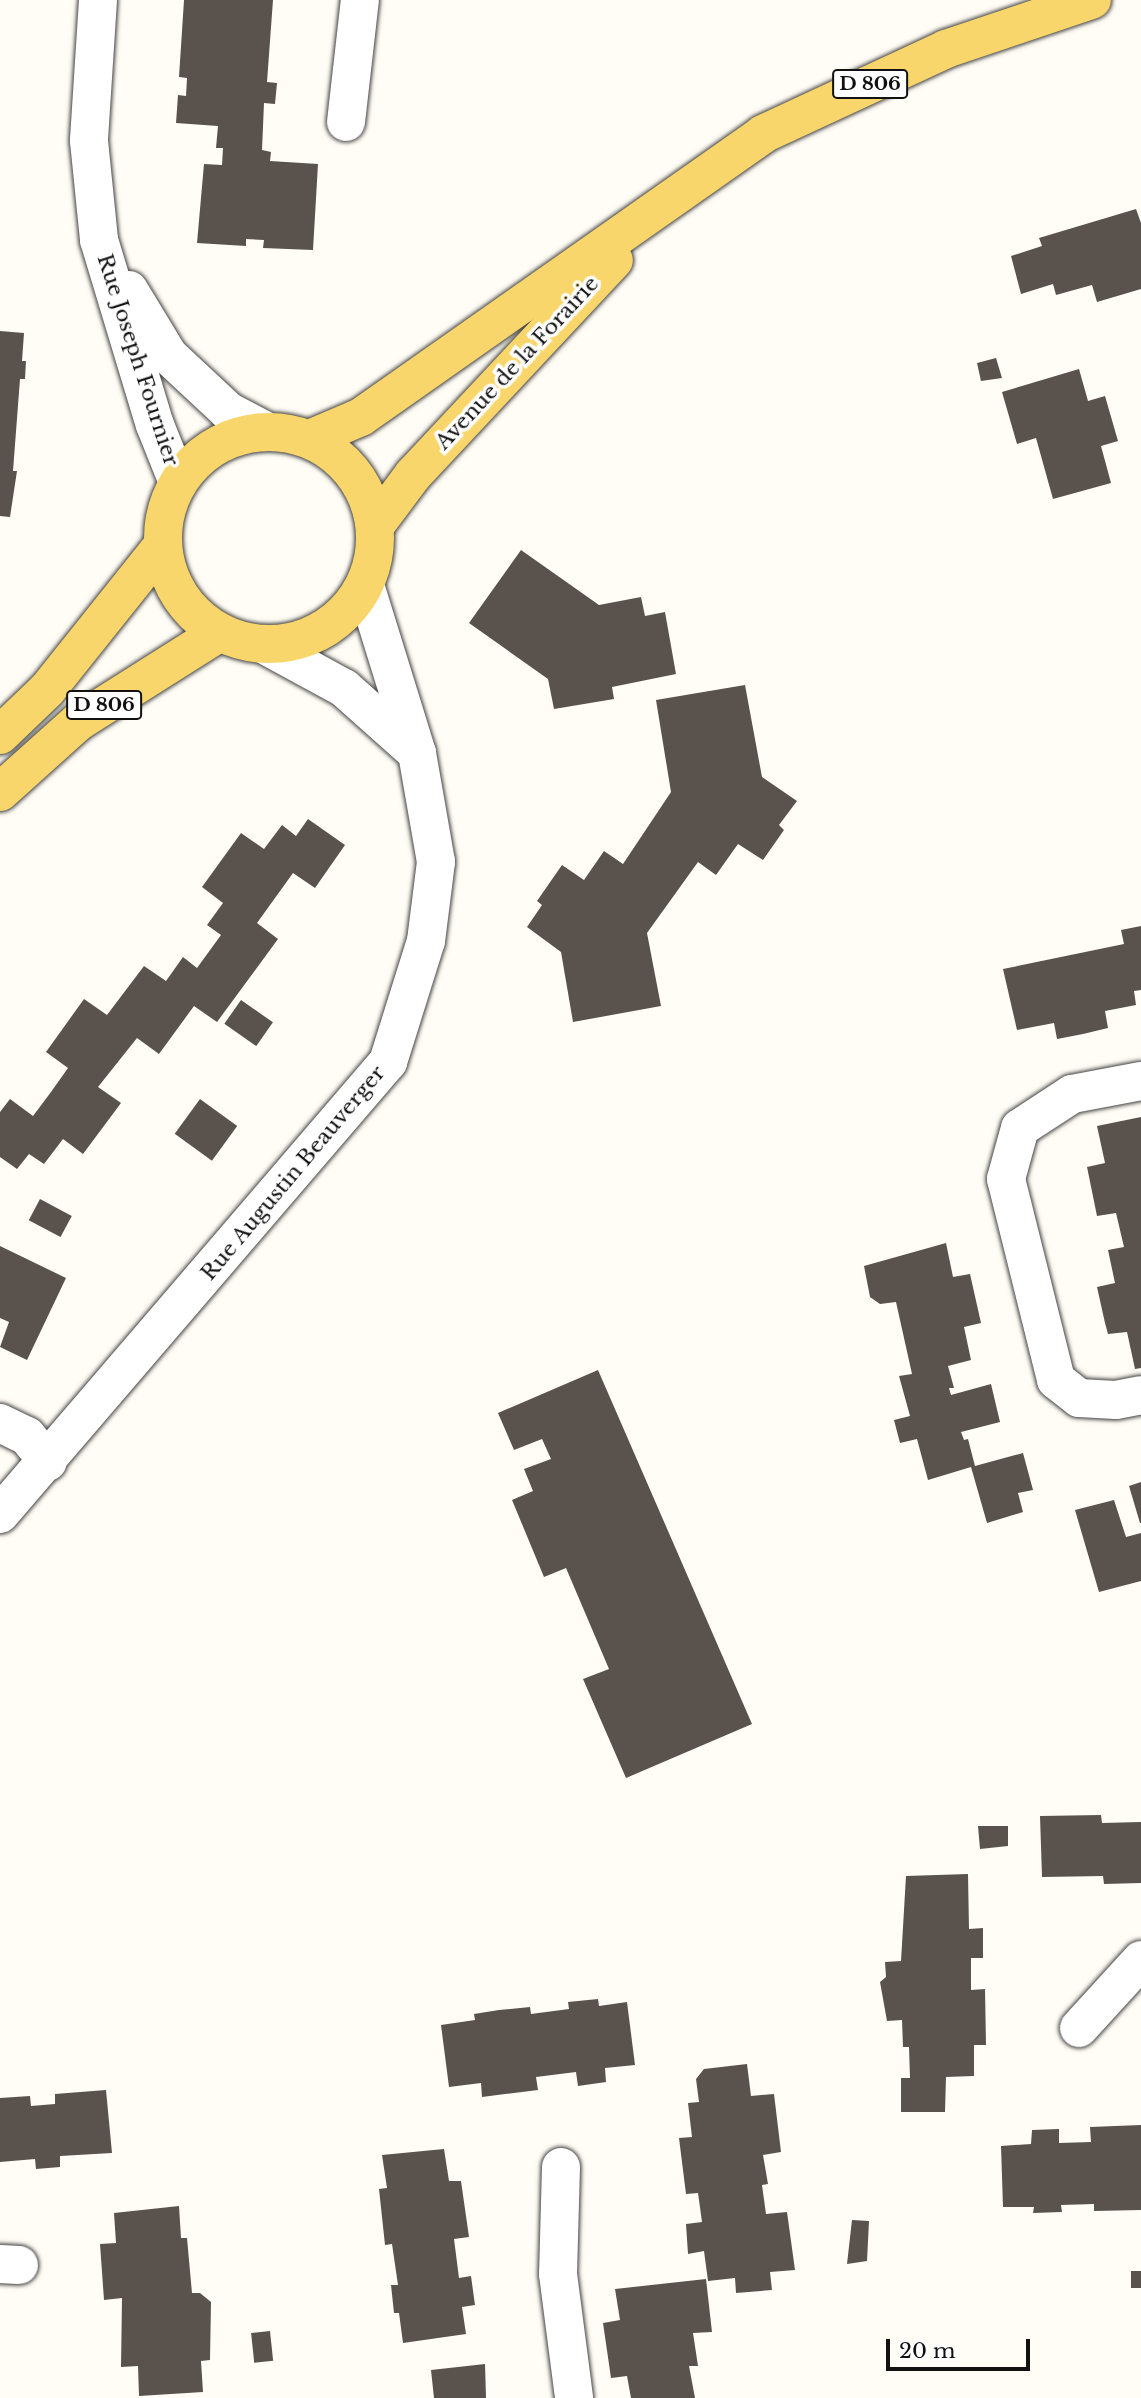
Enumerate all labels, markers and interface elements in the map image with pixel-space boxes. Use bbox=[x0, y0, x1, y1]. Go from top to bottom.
road number: D 806 bbox=[832, 68, 908, 100]
street label: Rue Joseph Fournier bbox=[92, 251, 184, 469]
street label: Avenue de la Forairie bbox=[430, 271, 604, 455]
road number: D 806 bbox=[66, 690, 142, 720]
street label: Rue Augustin Beauverger bbox=[196, 1060, 390, 1286]
scale bar bbox=[889, 2324, 1032, 2368]
text: 20 m bbox=[899, 2338, 956, 2364]

